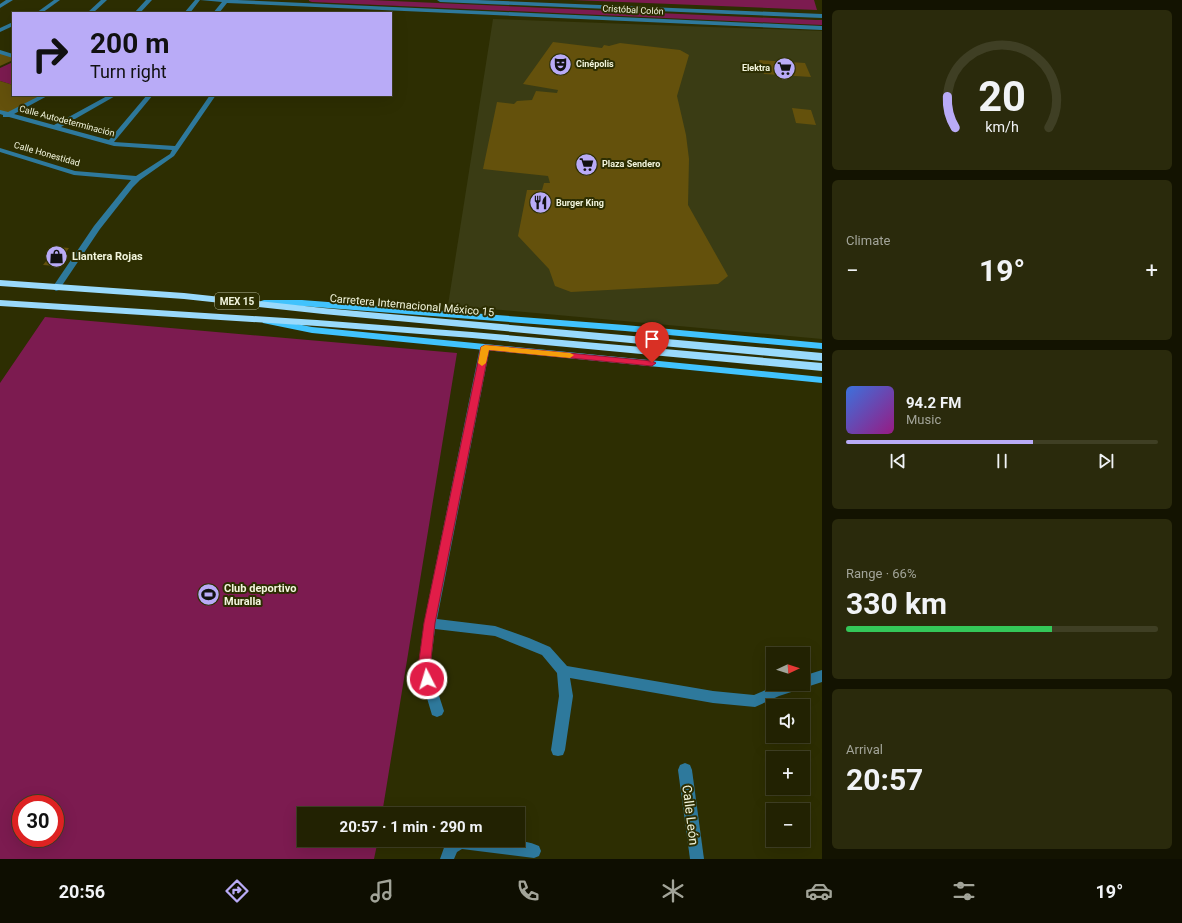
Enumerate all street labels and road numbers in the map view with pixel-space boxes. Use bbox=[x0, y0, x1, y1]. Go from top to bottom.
street label: Cristóbal Colón bbox=[602, 3, 664, 17]
street label: Calle Autodeterminación bbox=[18, 103, 116, 139]
street label: Calle Honestidad bbox=[13, 140, 81, 168]
street label: Carretera Internacional México 15 bbox=[329, 292, 495, 319]
road number: MEX 15 bbox=[215, 293, 259, 309]
street label: Calle León bbox=[679, 784, 702, 846]

